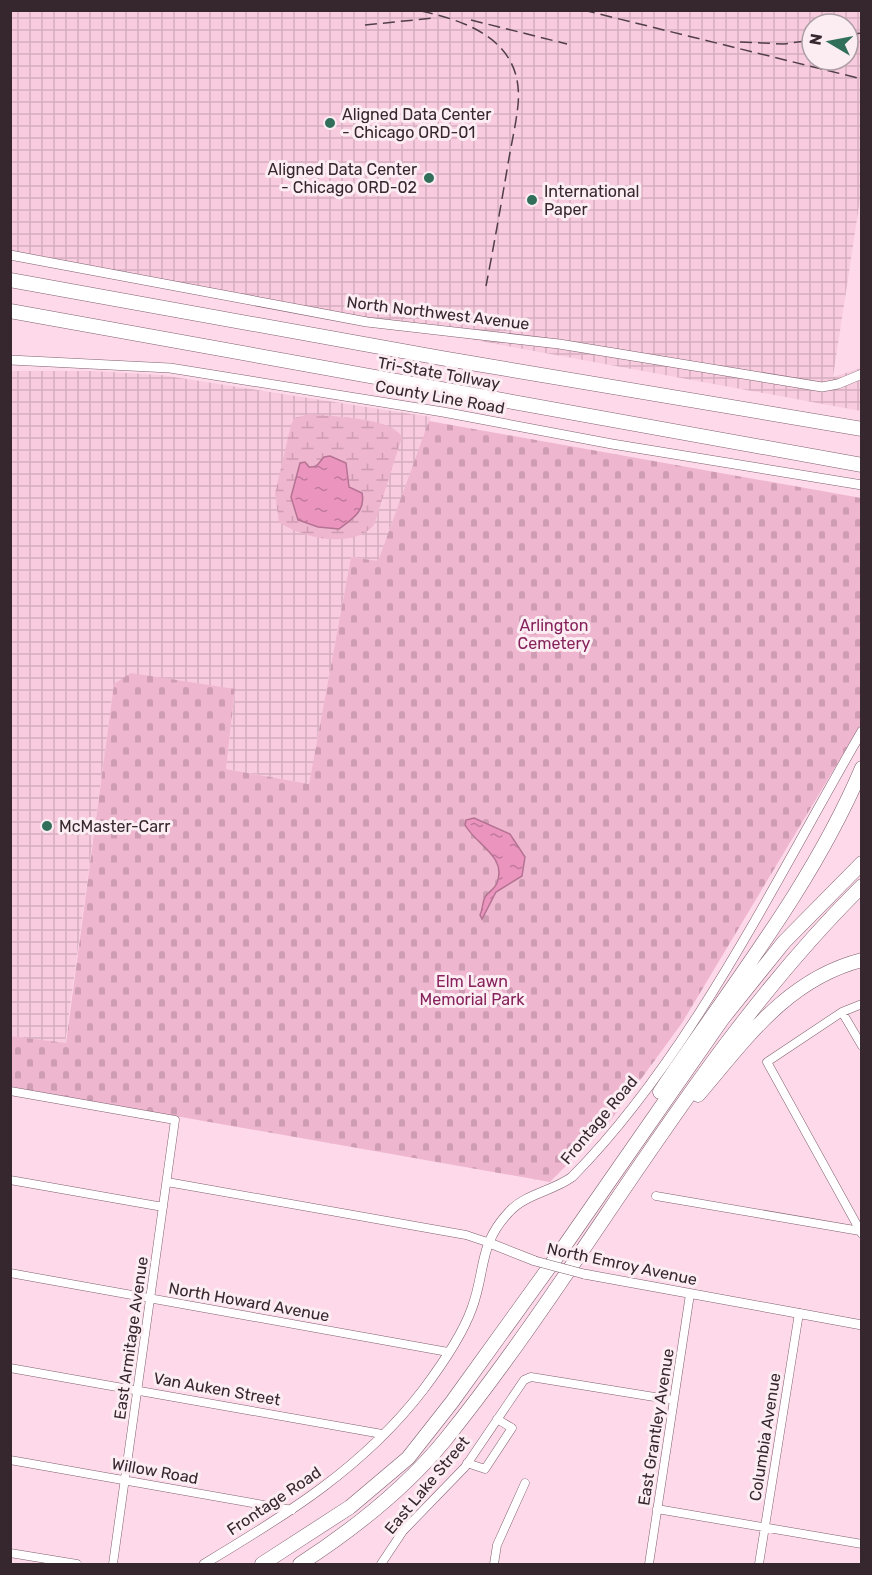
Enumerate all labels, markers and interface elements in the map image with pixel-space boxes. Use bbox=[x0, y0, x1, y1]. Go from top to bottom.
north arrow bbox=[800, 12, 860, 72]
text: N bbox=[805, 32, 826, 47]
place label: Aligned Data Center - Chicago ORD-01 bbox=[342, 105, 491, 142]
marker: Aligned Data Center - Chicago ORD-01 bbox=[323, 116, 337, 130]
place label: Aligned Data Center - Chicago ORD-02 bbox=[268, 160, 417, 197]
marker: Aligned Data Center - Chicago ORD-02 bbox=[422, 171, 436, 185]
place label: International Paper bbox=[544, 182, 639, 219]
marker: International Paper bbox=[525, 193, 539, 207]
street label: North Northwest Avenue bbox=[345, 292, 531, 334]
street label: Tri-State Tollway bbox=[376, 353, 502, 393]
street label: County Line Road bbox=[374, 376, 506, 418]
park label: Arlington Cemetery bbox=[518, 616, 591, 653]
place label: McMaster-Carr bbox=[59, 817, 170, 836]
marker: McMaster-Carr bbox=[40, 819, 54, 833]
park label: Elm Lawn Memorial Park bbox=[420, 972, 525, 1009]
street label: Frontage Road bbox=[557, 1072, 641, 1168]
street label: North Emroy Avenue bbox=[545, 1239, 699, 1289]
street label: East Armitage Avenue bbox=[110, 1255, 152, 1421]
street label: North Howard Avenue bbox=[167, 1278, 331, 1326]
street label: East Grantley Avenue bbox=[634, 1347, 678, 1507]
street label: Van Auken Street bbox=[152, 1368, 282, 1410]
street label: Columbia Avenue bbox=[745, 1372, 785, 1502]
street label: East Lake Street bbox=[381, 1432, 473, 1538]
street label: Willow Road bbox=[110, 1454, 200, 1488]
street label: Frontage Road bbox=[223, 1463, 325, 1539]

